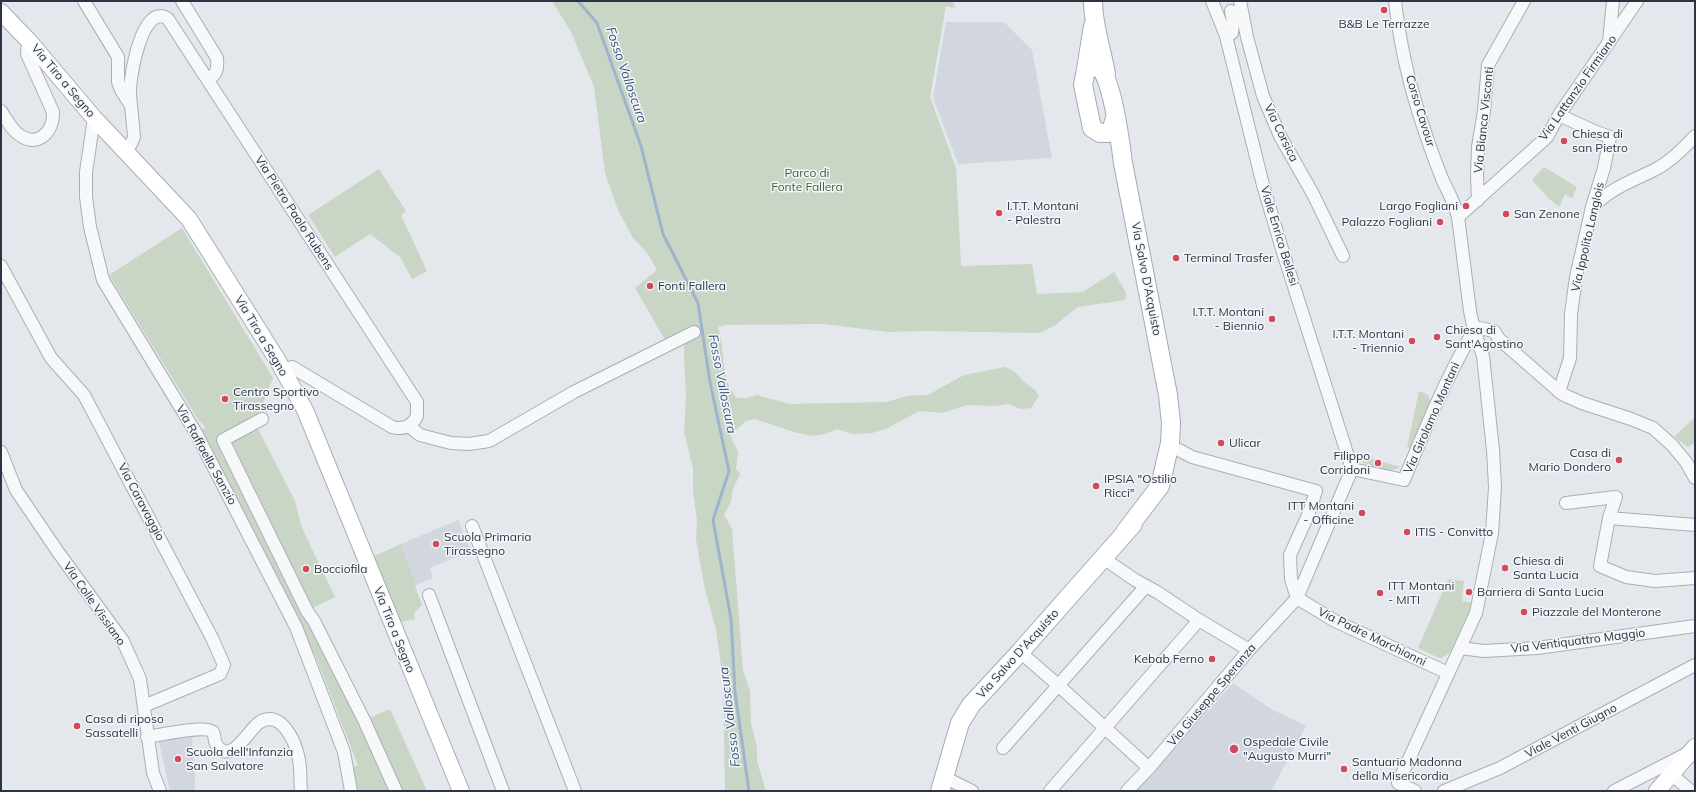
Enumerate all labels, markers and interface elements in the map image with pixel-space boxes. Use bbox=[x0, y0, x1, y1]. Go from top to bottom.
marker: B&B Le Terrazze bbox=[1379, 5, 1389, 15]
place label: B&B Le Terrazze bbox=[1338, 17, 1430, 31]
water label: Fosso Valloscura bbox=[602, 25, 650, 125]
street label: Via Lattanzio Firmiano bbox=[1536, 33, 1620, 143]
street label: Via Tiro a Segno bbox=[28, 41, 98, 121]
street label: Via Bianca Visconti bbox=[1471, 66, 1497, 174]
street label: Corso Cavour bbox=[1402, 73, 1438, 149]
street label: Via Corsica bbox=[1261, 102, 1301, 164]
place label: Chiesa di san Pietro bbox=[1572, 127, 1628, 155]
marker: Chiesa di san Pietro bbox=[1559, 136, 1569, 146]
street label: Via Pietro Paolo Rubens bbox=[252, 153, 336, 273]
park label: Parco di Fonte Fallera bbox=[771, 166, 843, 194]
street label: Via Ippolito Langlois bbox=[1568, 181, 1608, 293]
street label: Viale Enrico Bellesi bbox=[1257, 184, 1301, 288]
place label: I.T.T. Montani - Palestra bbox=[1007, 199, 1079, 227]
place label: Largo Fogliani bbox=[1379, 199, 1458, 213]
marker: Largo Fogliani bbox=[1461, 201, 1471, 211]
place label: San Zenone bbox=[1514, 207, 1580, 221]
marker: I.T.T. Montani - Palestra bbox=[994, 208, 1004, 218]
marker: San Zenone bbox=[1501, 209, 1511, 219]
place label: Palazzo Fogliani bbox=[1341, 215, 1432, 229]
marker: Palazzo Fogliani bbox=[1435, 217, 1445, 227]
street label: Via Salvo D'Acquisto bbox=[1128, 221, 1164, 337]
place label: Terminal Trasfer bbox=[1184, 251, 1273, 265]
marker: Terminal Trasfer bbox=[1171, 253, 1181, 263]
place label: Fonti Fallera bbox=[658, 279, 726, 293]
marker: Fonti Fallera bbox=[645, 281, 655, 291]
street label: Via Tiro a Segno bbox=[231, 293, 291, 379]
place label: I.T.T. Montani - Biennio bbox=[1192, 305, 1264, 333]
marker: I.T.T. Montani - Biennio bbox=[1267, 314, 1277, 324]
place label: Chiesa di Sant'Agostino bbox=[1445, 323, 1523, 351]
place label: I.T.T. Montani - Triennio bbox=[1332, 327, 1404, 355]
marker: Chiesa di Sant'Agostino bbox=[1432, 332, 1442, 342]
water label: Fosso Valloscura bbox=[705, 333, 739, 435]
marker: I.T.T. Montani - Triennio bbox=[1407, 336, 1417, 346]
street label: Via Girolamo Montani bbox=[1401, 360, 1463, 476]
place label: Centro Sportivo Tirassegno bbox=[233, 385, 319, 413]
marker: Centro Sportivo Tirassegno bbox=[220, 394, 230, 404]
street label: Via Raffaello Sanzio bbox=[173, 403, 239, 507]
place label: Ulicar bbox=[1229, 436, 1261, 450]
marker: Ulicar bbox=[1216, 438, 1226, 448]
place label: Casa di Mario Dondero bbox=[1529, 446, 1611, 474]
place label: Filippo Corridoni bbox=[1320, 449, 1370, 477]
marker: Casa di Mario Dondero bbox=[1614, 455, 1624, 465]
marker: Filippo Corridoni bbox=[1373, 458, 1383, 468]
street label: Via Caravaggio bbox=[114, 461, 168, 543]
place label: IPSIA "Ostilio Ricci" bbox=[1104, 472, 1177, 500]
marker: IPSIA "Ostilio Ricci" bbox=[1091, 481, 1101, 491]
place label: ITT Montani - Officine bbox=[1288, 499, 1354, 527]
marker: ITT Montani - Officine bbox=[1357, 508, 1367, 518]
place label: ITIS - Convitto bbox=[1415, 525, 1493, 539]
marker: ITIS - Convitto bbox=[1402, 527, 1412, 537]
place label: Scuola Primaria Tirassegno bbox=[444, 530, 531, 558]
marker: Scuola Primaria Tirassegno bbox=[431, 539, 441, 549]
place label: Chiesa di Santa Lucia bbox=[1513, 554, 1579, 582]
street label: Via Colle Vissiano bbox=[60, 559, 128, 649]
place label: Bocciofila bbox=[314, 562, 367, 576]
marker: Chiesa di Santa Lucia bbox=[1500, 563, 1510, 573]
marker: Bocciofila bbox=[301, 564, 311, 574]
place label: ITT Montani - MITI bbox=[1388, 579, 1454, 607]
street label: Via Tiro a Segno bbox=[370, 585, 418, 675]
place label: Barriera di Santa Lucia bbox=[1477, 585, 1604, 599]
marker: Barriera di Santa Lucia bbox=[1464, 587, 1474, 597]
marker: ITT Montani - MITI bbox=[1375, 588, 1385, 598]
street label: Via Padre Marchionni bbox=[1315, 604, 1429, 670]
place label: Piazzale del Monterone bbox=[1532, 605, 1661, 619]
street label: Via Salvo D'Acquisto bbox=[974, 606, 1062, 702]
marker: Piazzale del Monterone bbox=[1519, 607, 1529, 617]
street label: Via Ventiquattro Maggio bbox=[1510, 626, 1646, 656]
street label: Via Giuseppe Speranza bbox=[1165, 641, 1259, 749]
place label: Kebab Ferno bbox=[1134, 652, 1204, 666]
marker: Kebab Ferno bbox=[1207, 654, 1217, 664]
water label: Fosso Valloscura bbox=[716, 666, 744, 768]
street label: Viale Venti Giugno bbox=[1523, 701, 1619, 761]
place label: Casa di riposo Sassatelli bbox=[85, 712, 164, 740]
marker: Casa di riposo Sassatelli bbox=[72, 721, 82, 731]
place label: Ospedale Civile "Augusto Murri" bbox=[1243, 735, 1331, 763]
marker: Ospedale Civile "Augusto Murri" bbox=[1228, 743, 1240, 755]
place label: Scuola dell'Infanzia San Salvatore bbox=[186, 745, 293, 773]
marker: Scuola dell'Infanzia San Salvatore bbox=[173, 754, 183, 764]
place label: Santuario Madonna della Misericordia bbox=[1352, 755, 1462, 783]
marker: Santuario Madonna della Misericordia bbox=[1339, 764, 1349, 774]

